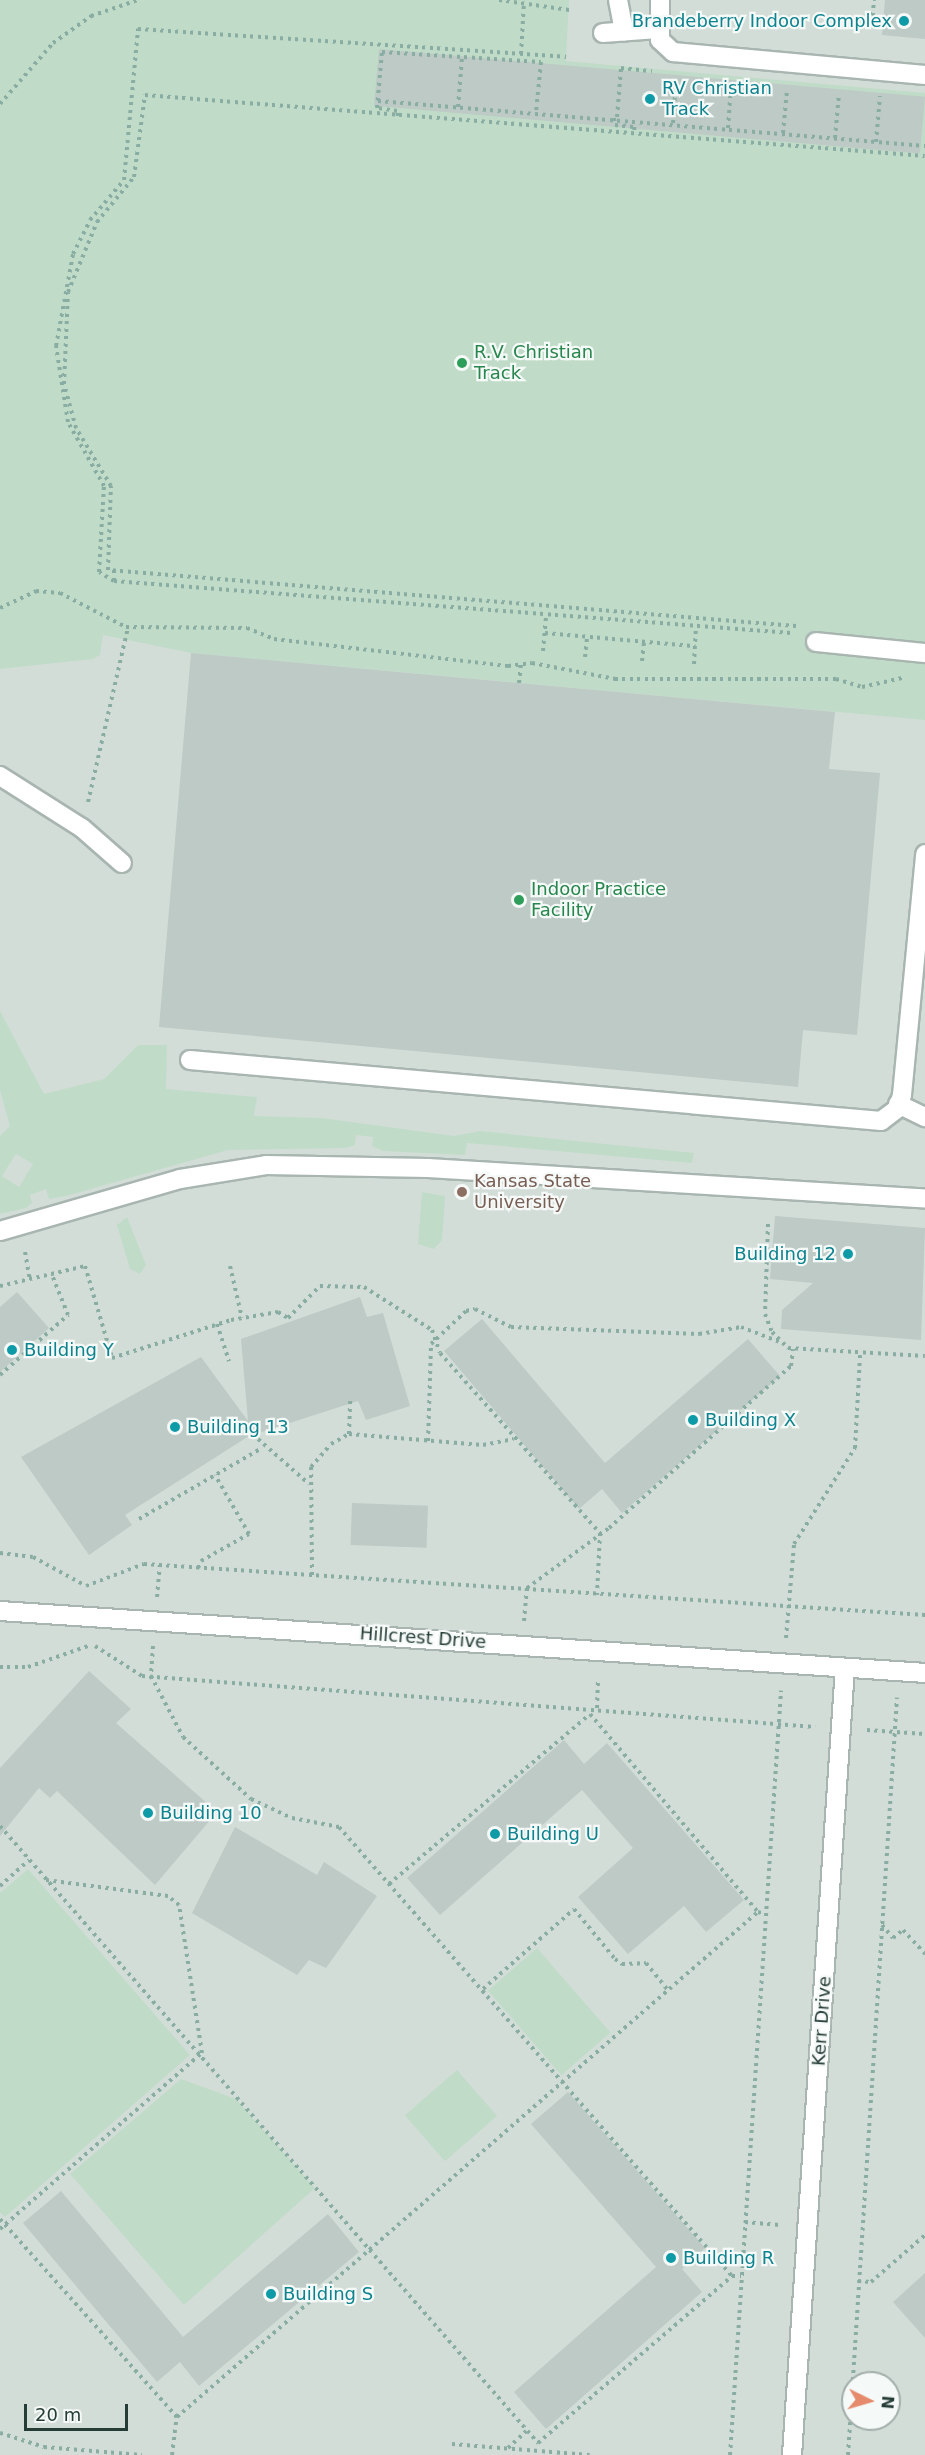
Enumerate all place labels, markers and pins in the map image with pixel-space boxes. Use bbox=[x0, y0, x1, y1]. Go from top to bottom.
place label: Brandeberry Indoor Complex bbox=[632, 10, 892, 32]
marker: Brandeberry Indoor Complex bbox=[897, 14, 911, 28]
place label: RV Christian Track bbox=[662, 78, 772, 121]
marker: RV Christian Track bbox=[643, 92, 657, 106]
place label: R.V. Christian Track bbox=[474, 342, 593, 385]
marker: R.V. Christian Track bbox=[455, 356, 469, 370]
place label: Indoor Practice Facility bbox=[531, 879, 666, 922]
marker: Indoor Practice Facility bbox=[512, 893, 526, 907]
place label: Kansas State University bbox=[474, 1171, 591, 1214]
marker: Kansas State University bbox=[455, 1185, 469, 1199]
place label: Building 12 bbox=[734, 1243, 836, 1265]
marker: Building 12 bbox=[841, 1247, 855, 1261]
place label: Building Y bbox=[24, 1339, 114, 1361]
marker: Building Y bbox=[5, 1343, 19, 1357]
place label: Building X bbox=[705, 1409, 796, 1431]
marker: Building X bbox=[686, 1413, 700, 1427]
place label: Building 13 bbox=[187, 1416, 289, 1438]
marker: Building 13 bbox=[168, 1420, 182, 1434]
place label: Building 10 bbox=[160, 1802, 262, 1824]
marker: Building 10 bbox=[141, 1806, 155, 1820]
place label: Building U bbox=[507, 1823, 599, 1845]
marker: Building U bbox=[488, 1827, 502, 1841]
place label: Building R bbox=[683, 2247, 774, 2269]
marker: Building R bbox=[664, 2251, 678, 2265]
place label: Building S bbox=[283, 2283, 373, 2305]
marker: Building S bbox=[264, 2287, 278, 2301]

